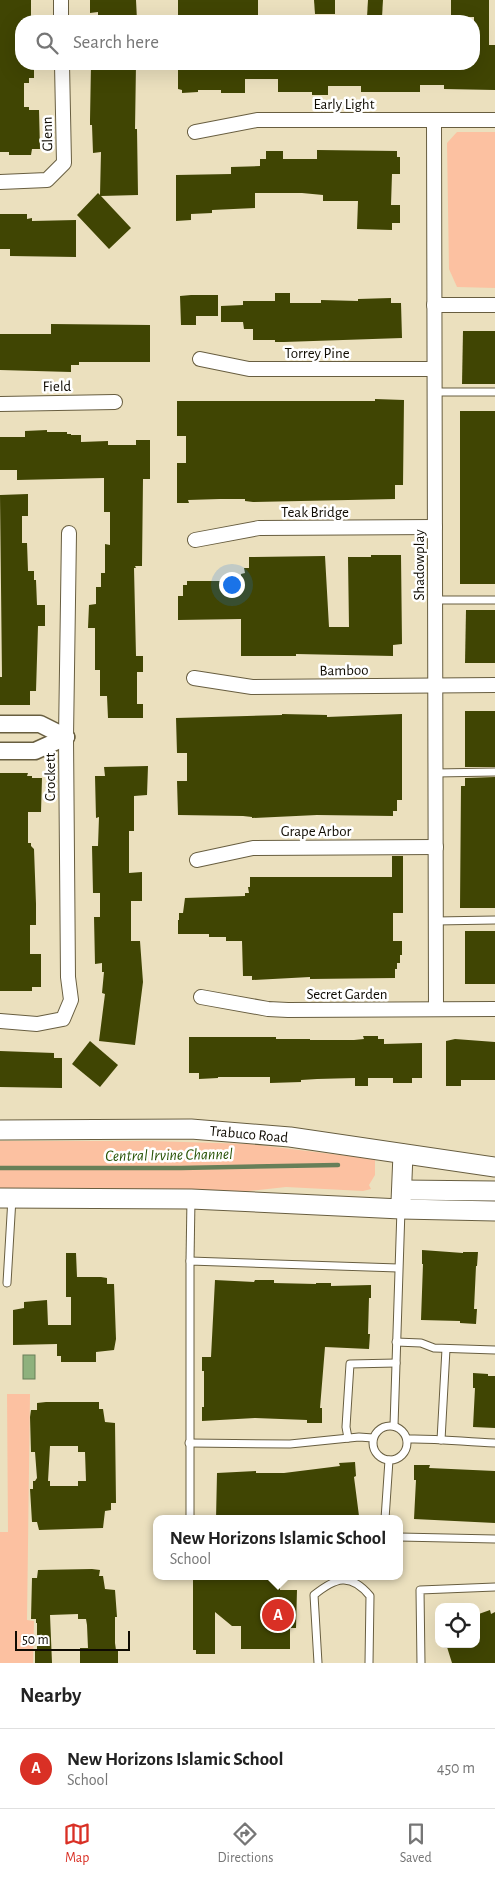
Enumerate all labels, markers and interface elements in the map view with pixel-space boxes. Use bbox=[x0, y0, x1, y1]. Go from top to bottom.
search box bbox=[15, 15, 480, 70]
icon: search bbox=[33, 29, 61, 57]
text: Search here bbox=[73, 33, 159, 52]
street label: Early Light bbox=[314, 97, 375, 112]
street label: Glenn bbox=[40, 116, 55, 152]
street label: Torrey Pine bbox=[284, 346, 350, 361]
street label: Field bbox=[43, 379, 72, 394]
street label: Teak Bridge bbox=[281, 505, 349, 520]
street label: Shadowplay bbox=[412, 529, 427, 601]
your location bbox=[219, 572, 245, 598]
street label: Bamboo bbox=[319, 663, 369, 678]
street label: Crockett bbox=[43, 753, 58, 801]
street label: Grape Arbor bbox=[281, 824, 351, 839]
street label: Secret Garden bbox=[306, 987, 388, 1002]
street label: Trabuco Road bbox=[209, 1124, 289, 1145]
water label: Central Irvine Channel bbox=[105, 1146, 233, 1164]
popup bbox=[153, 1515, 403, 1580]
text: New Horizons Islamic School bbox=[170, 1529, 386, 1548]
text: School bbox=[170, 1551, 211, 1567]
pin: A bbox=[262, 1596, 294, 1634]
map controls bbox=[435, 1603, 480, 1648]
button: locate bbox=[435, 1603, 480, 1648]
scale bar bbox=[15, 1628, 130, 1651]
text: 50 m bbox=[22, 1633, 49, 1647]
text: Nearby bbox=[20, 1685, 81, 1706]
text: New Horizons Islamic School bbox=[67, 1750, 284, 1769]
text: A bbox=[31, 1760, 41, 1776]
text: 450 m bbox=[437, 1760, 475, 1776]
text: School bbox=[67, 1772, 108, 1788]
tab: Map bbox=[63, 1820, 91, 1867]
tab: Directions bbox=[218, 1820, 273, 1867]
tab: Saved bbox=[400, 1820, 432, 1867]

